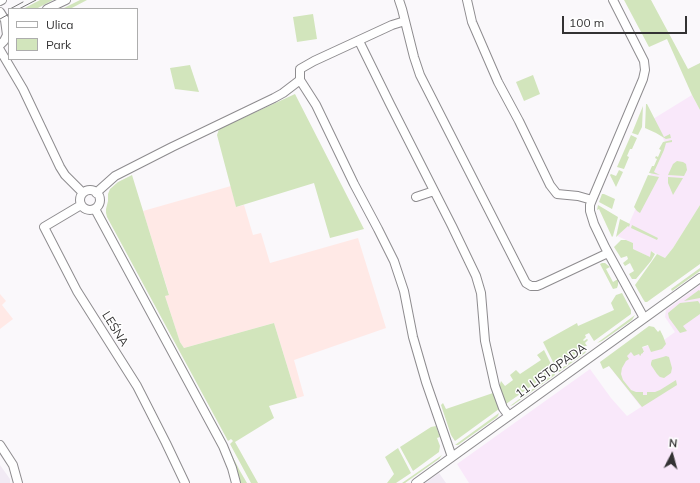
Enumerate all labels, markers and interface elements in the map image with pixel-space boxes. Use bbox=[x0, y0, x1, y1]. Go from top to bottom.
legend bbox=[8, 8, 138, 60]
scale bar bbox=[564, 8, 689, 34]
text: 100 m bbox=[569, 15, 604, 30]
text: Ulica bbox=[46, 17, 74, 32]
text: Park bbox=[46, 37, 71, 52]
street label: LEŚNA bbox=[99, 309, 131, 349]
street label: 11 LISTOPADA bbox=[513, 341, 589, 401]
north arrow bbox=[652, 435, 692, 475]
text: N bbox=[668, 436, 678, 450]

